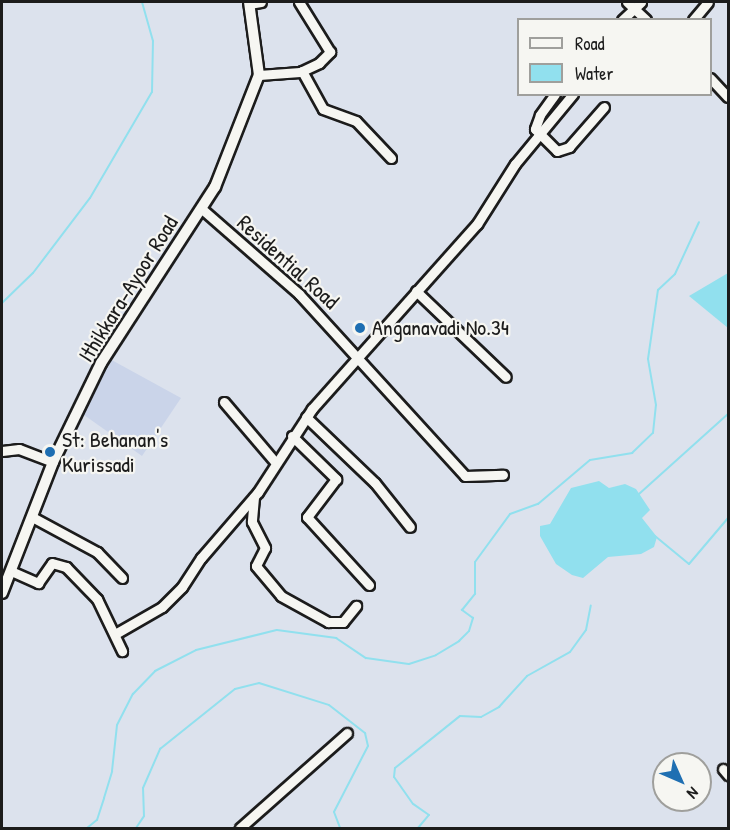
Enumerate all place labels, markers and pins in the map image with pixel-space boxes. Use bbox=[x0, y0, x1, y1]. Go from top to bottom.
place label: Anganavadi No.34 bbox=[372, 315, 509, 341]
marker: Anganavadi No.34 bbox=[353, 321, 367, 335]
place label: St: Behanan's Kurissadi bbox=[62, 426, 168, 478]
marker: St: Behanan's Kurissadi bbox=[43, 445, 57, 459]

